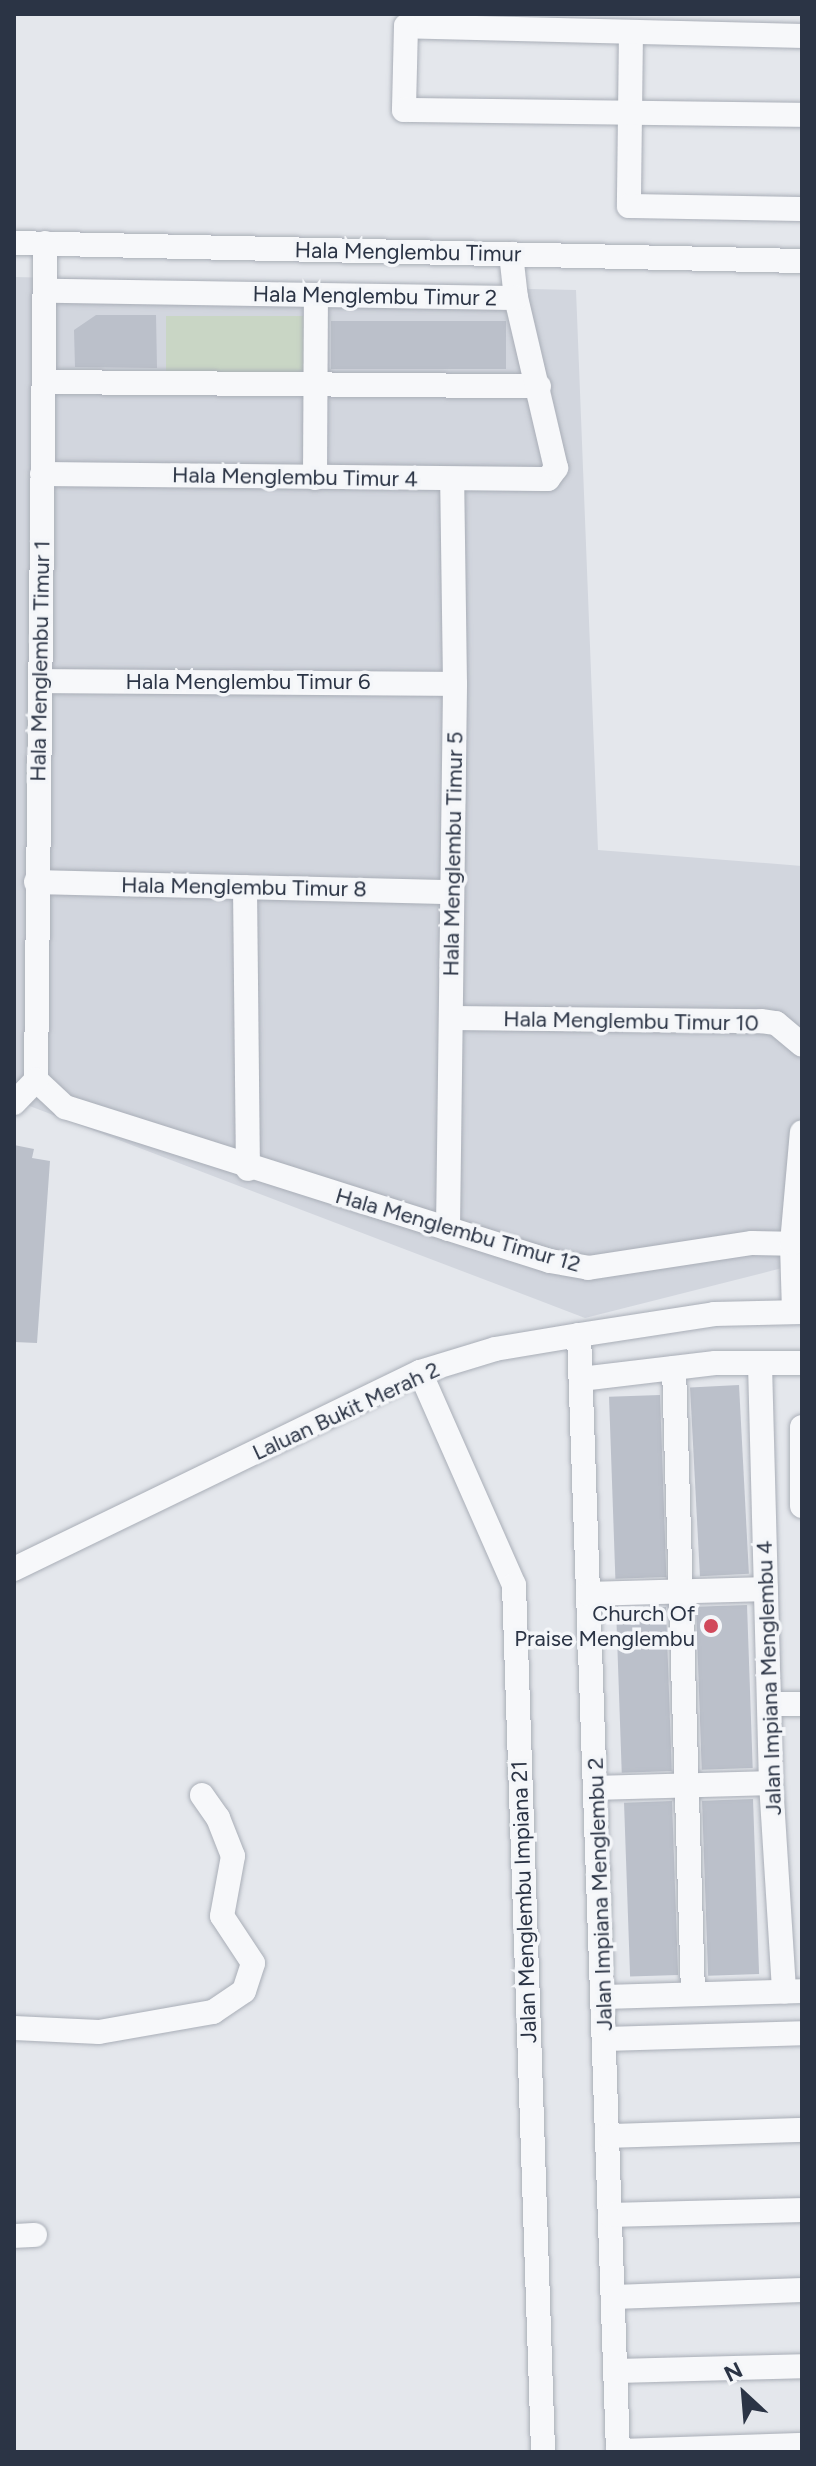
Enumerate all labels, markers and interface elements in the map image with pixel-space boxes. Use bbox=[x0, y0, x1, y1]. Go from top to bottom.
street label: Hala Menglembu Timur bbox=[294, 237, 522, 267]
street label: Hala Menglembu Timur 2 bbox=[252, 281, 498, 311]
street label: Hala Menglembu Timur 4 bbox=[172, 462, 418, 492]
street label: Hala Menglembu Timur 1 bbox=[25, 540, 55, 782]
street label: Hala Menglembu Timur 6 bbox=[126, 669, 370, 695]
street label: Hala Menglembu Timur 5 bbox=[438, 731, 468, 977]
street label: Hala Menglembu Timur 8 bbox=[121, 872, 367, 902]
street label: Hala Menglembu Timur 10 bbox=[503, 1006, 759, 1036]
street label: Hala Menglembu Timur 12 bbox=[332, 1182, 584, 1278]
street label: Laluan Bukit Merah 2 bbox=[248, 1356, 444, 1466]
street label: Jalan Impiana Menglembu 4 bbox=[751, 1540, 787, 1816]
place label: Church Of Praise Menglembu bbox=[514, 1600, 695, 1652]
marker: Church Of Praise Menglembu bbox=[702, 1617, 720, 1635]
street label: Jalan Impiana Menglembu 2 bbox=[582, 1757, 618, 2031]
street label: Jalan Menglembu Impiana 21 bbox=[506, 1760, 542, 2044]
north arrow bbox=[704, 2354, 784, 2434]
text: N bbox=[720, 2356, 747, 2388]

